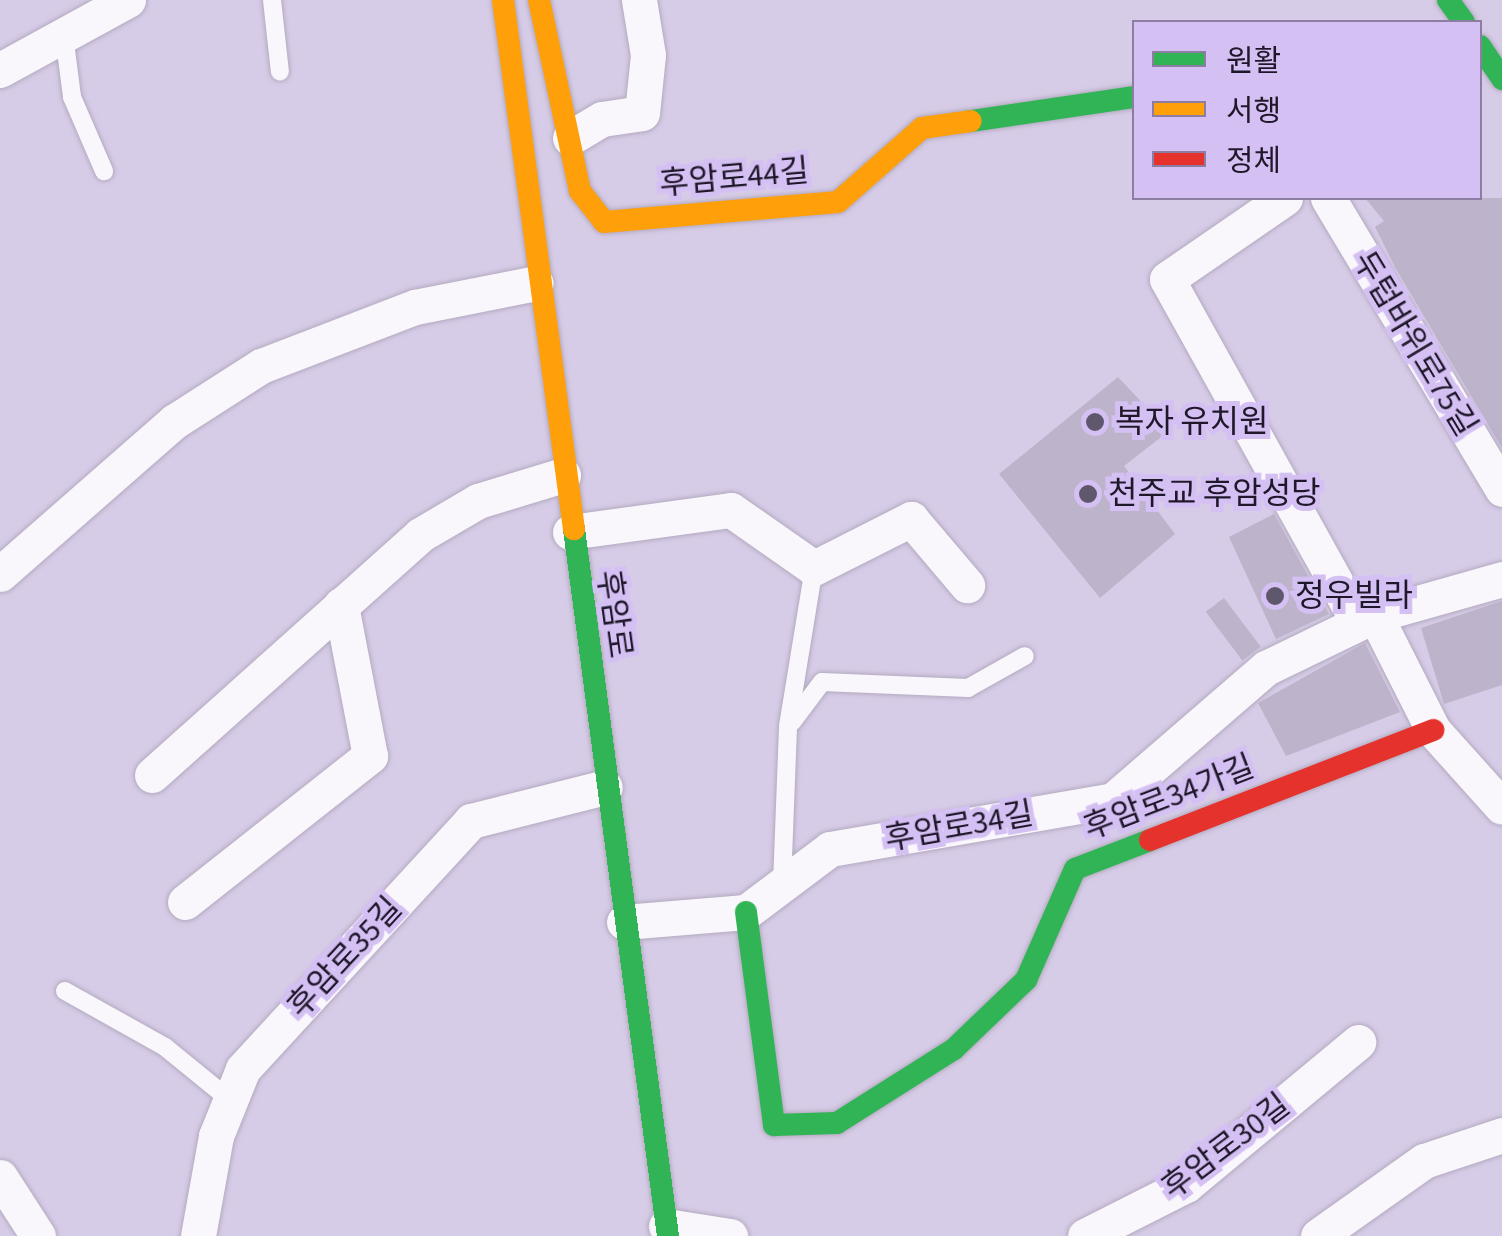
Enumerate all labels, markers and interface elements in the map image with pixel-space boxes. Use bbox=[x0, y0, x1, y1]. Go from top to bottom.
legend bbox=[1132, 20, 1482, 200]
text: 원활 bbox=[1226, 40, 1281, 83]
text: 서행 bbox=[1226, 90, 1281, 133]
text: 정체 bbox=[1226, 140, 1281, 183]
street label: 후암로44길 bbox=[658, 152, 810, 204]
street label: 두텁바위로75길 bbox=[1344, 245, 1484, 443]
place label: 복자 유치원 bbox=[1115, 403, 1269, 441]
marker: 복자 유치원 bbox=[1084, 411, 1106, 433]
place label: 천주교 후암성당 bbox=[1108, 475, 1320, 513]
marker: 천주교 후암성당 bbox=[1077, 483, 1099, 505]
street label: 후암로 bbox=[589, 568, 639, 660]
place label: 정우빌라 bbox=[1295, 577, 1413, 615]
marker: 정우빌라 bbox=[1264, 585, 1286, 607]
street label: 후암로34가길 bbox=[1079, 748, 1259, 848]
street label: 후암로34길 bbox=[882, 795, 1036, 859]
street label: 후암로35길 bbox=[280, 890, 410, 1026]
street label: 후암로30길 bbox=[1155, 1087, 1297, 1207]

